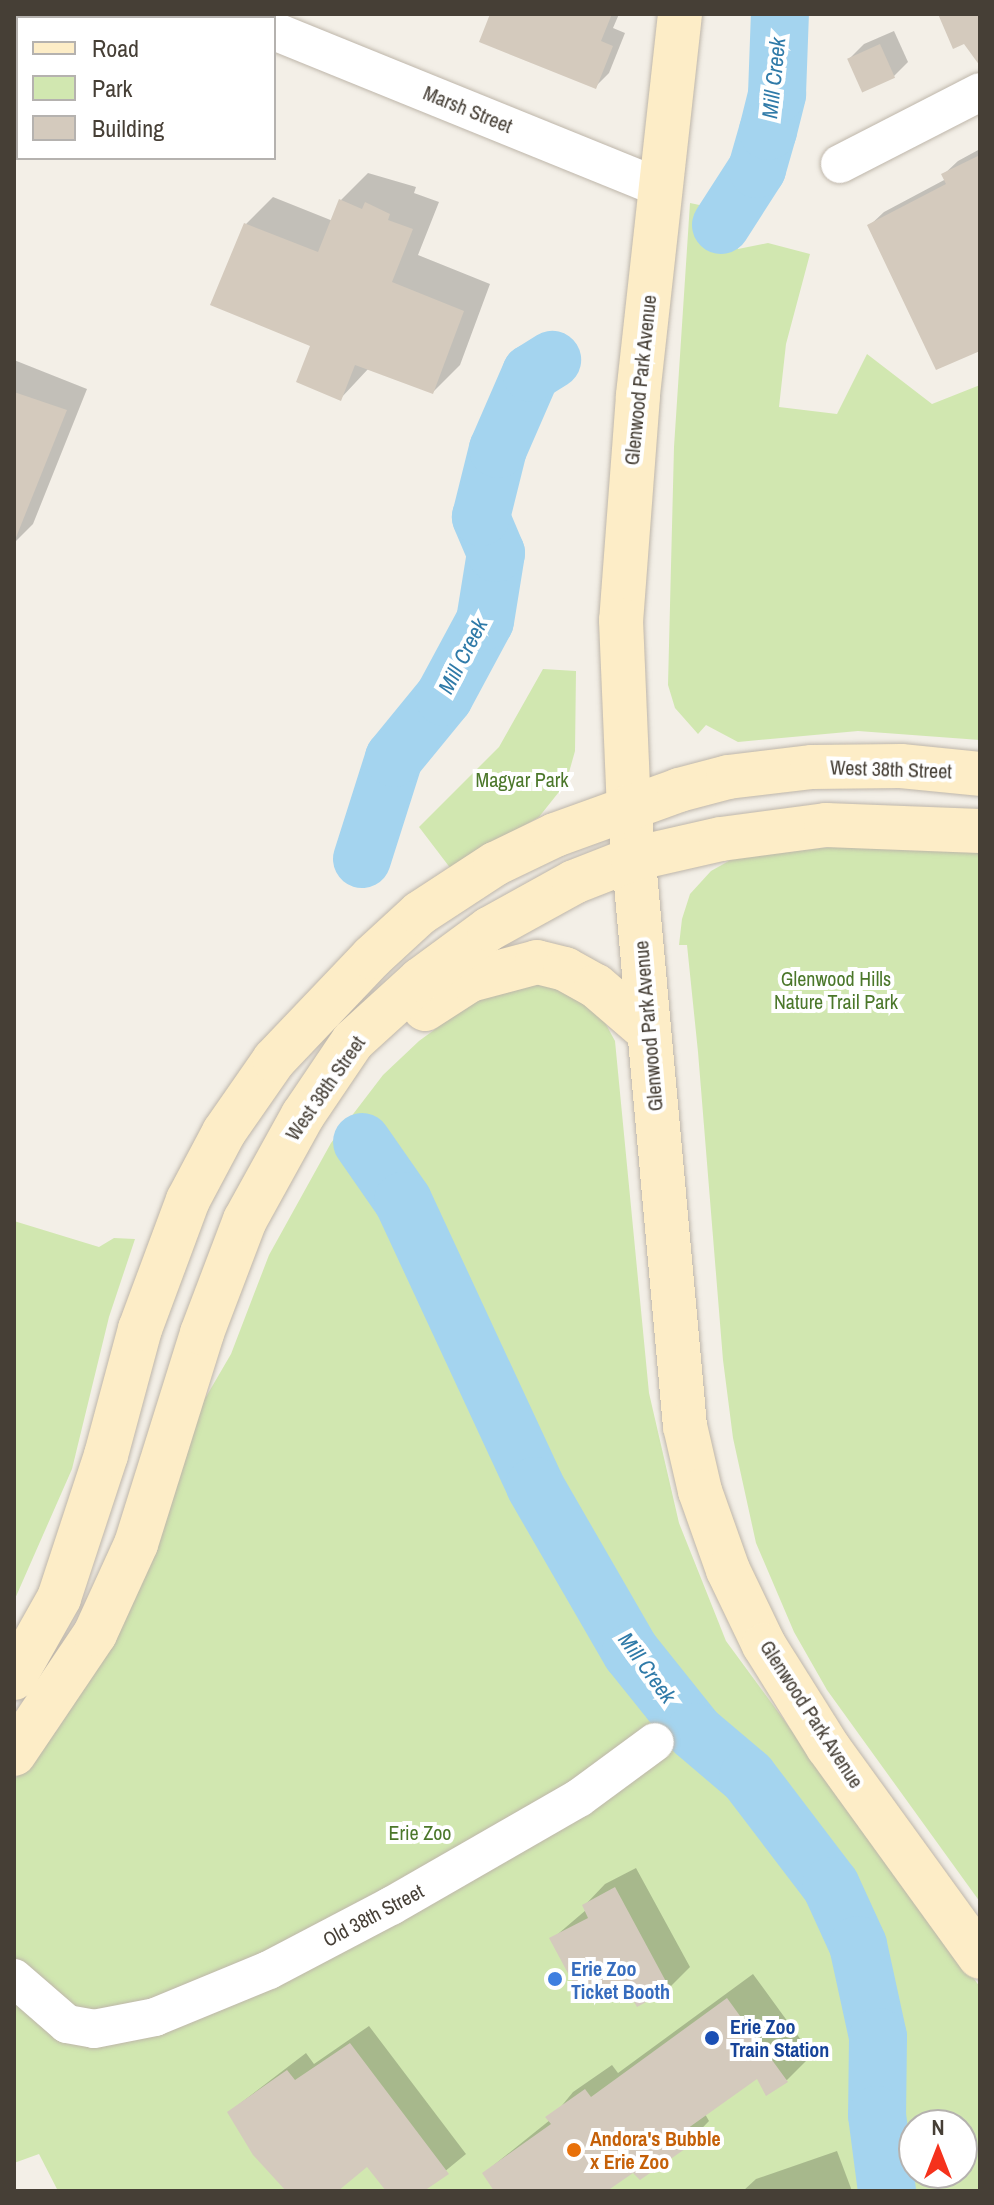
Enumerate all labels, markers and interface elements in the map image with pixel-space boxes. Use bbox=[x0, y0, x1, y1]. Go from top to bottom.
legend bbox=[16, 16, 276, 160]
text: Road bbox=[92, 32, 139, 64]
water label: Mill Creek bbox=[757, 36, 791, 120]
text: Park bbox=[92, 72, 132, 104]
street label: Marsh Street bbox=[420, 80, 516, 138]
text: Building bbox=[92, 112, 164, 144]
street label: Glenwood Park Avenue bbox=[619, 293, 661, 467]
water label: Mill Creek bbox=[433, 614, 493, 698]
street label: West 38th Street bbox=[830, 755, 952, 783]
park label: Magyar Park bbox=[476, 767, 568, 791]
street label: Glenwood Park Avenue bbox=[629, 939, 667, 1113]
park label: Glenwood Hills Nature Trail Park bbox=[774, 967, 898, 1014]
street label: West 38th Street bbox=[280, 1031, 370, 1145]
water label: Mill Creek bbox=[612, 1627, 682, 1709]
street label: Glenwood Park Avenue bbox=[755, 1635, 869, 1793]
park label: Erie Zoo bbox=[389, 1820, 451, 1844]
street label: Old 38th Street bbox=[319, 1879, 427, 1951]
place label: Erie Zoo Ticket Booth bbox=[571, 1956, 670, 2003]
marker: Erie Zoo Ticket Booth bbox=[546, 1970, 564, 1988]
place label: Erie Zoo Train Station bbox=[730, 2014, 829, 2061]
marker: Erie Zoo Train Station bbox=[701, 2027, 723, 2049]
north arrow bbox=[898, 2109, 978, 2189]
text: N bbox=[931, 2112, 945, 2142]
place label: Andora's Bubble x Erie Zoo bbox=[590, 2126, 721, 2173]
marker: Andora's Bubble x Erie Zoo bbox=[565, 2141, 583, 2159]

